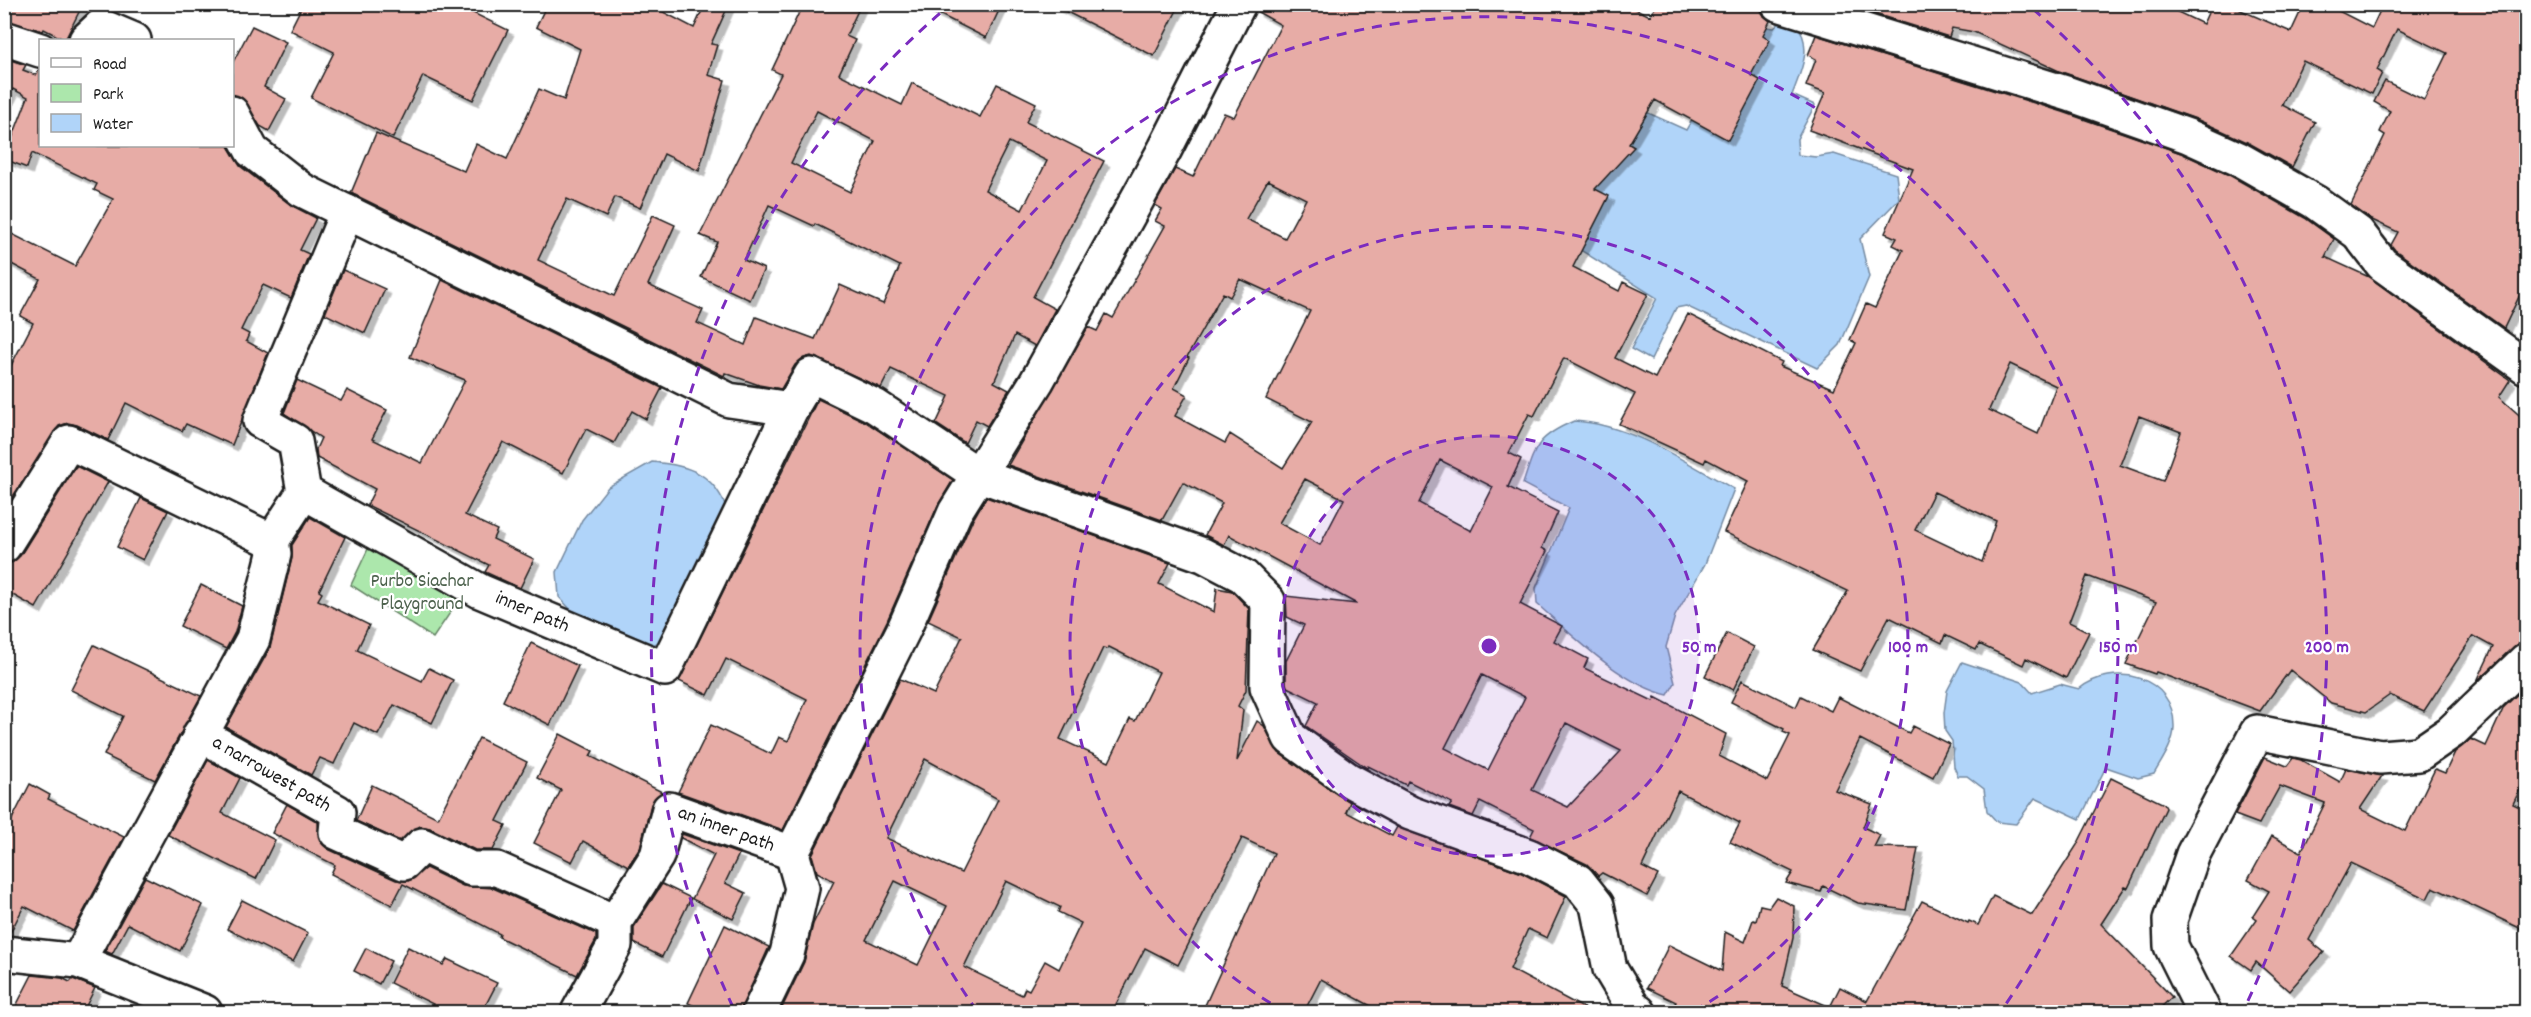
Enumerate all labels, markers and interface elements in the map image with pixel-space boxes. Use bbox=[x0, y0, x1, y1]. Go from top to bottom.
legend bbox=[39, 39, 234, 147]
text: Road bbox=[93, 53, 127, 78]
text: Park bbox=[93, 83, 124, 108]
text: Water bbox=[93, 113, 133, 138]
park label: Purbo Siachar Playground bbox=[370, 568, 474, 619]
street label: inner path bbox=[491, 585, 573, 641]
centre of rings bbox=[1479, 636, 1499, 656]
text: 50 m bbox=[1682, 636, 1716, 661]
text: 100 m bbox=[1888, 636, 1928, 661]
text: 150 m bbox=[2099, 636, 2137, 661]
text: 200 m bbox=[2305, 636, 2349, 661]
street label: a narrowest path bbox=[206, 729, 336, 821]
street label: an inner path bbox=[674, 800, 778, 860]

